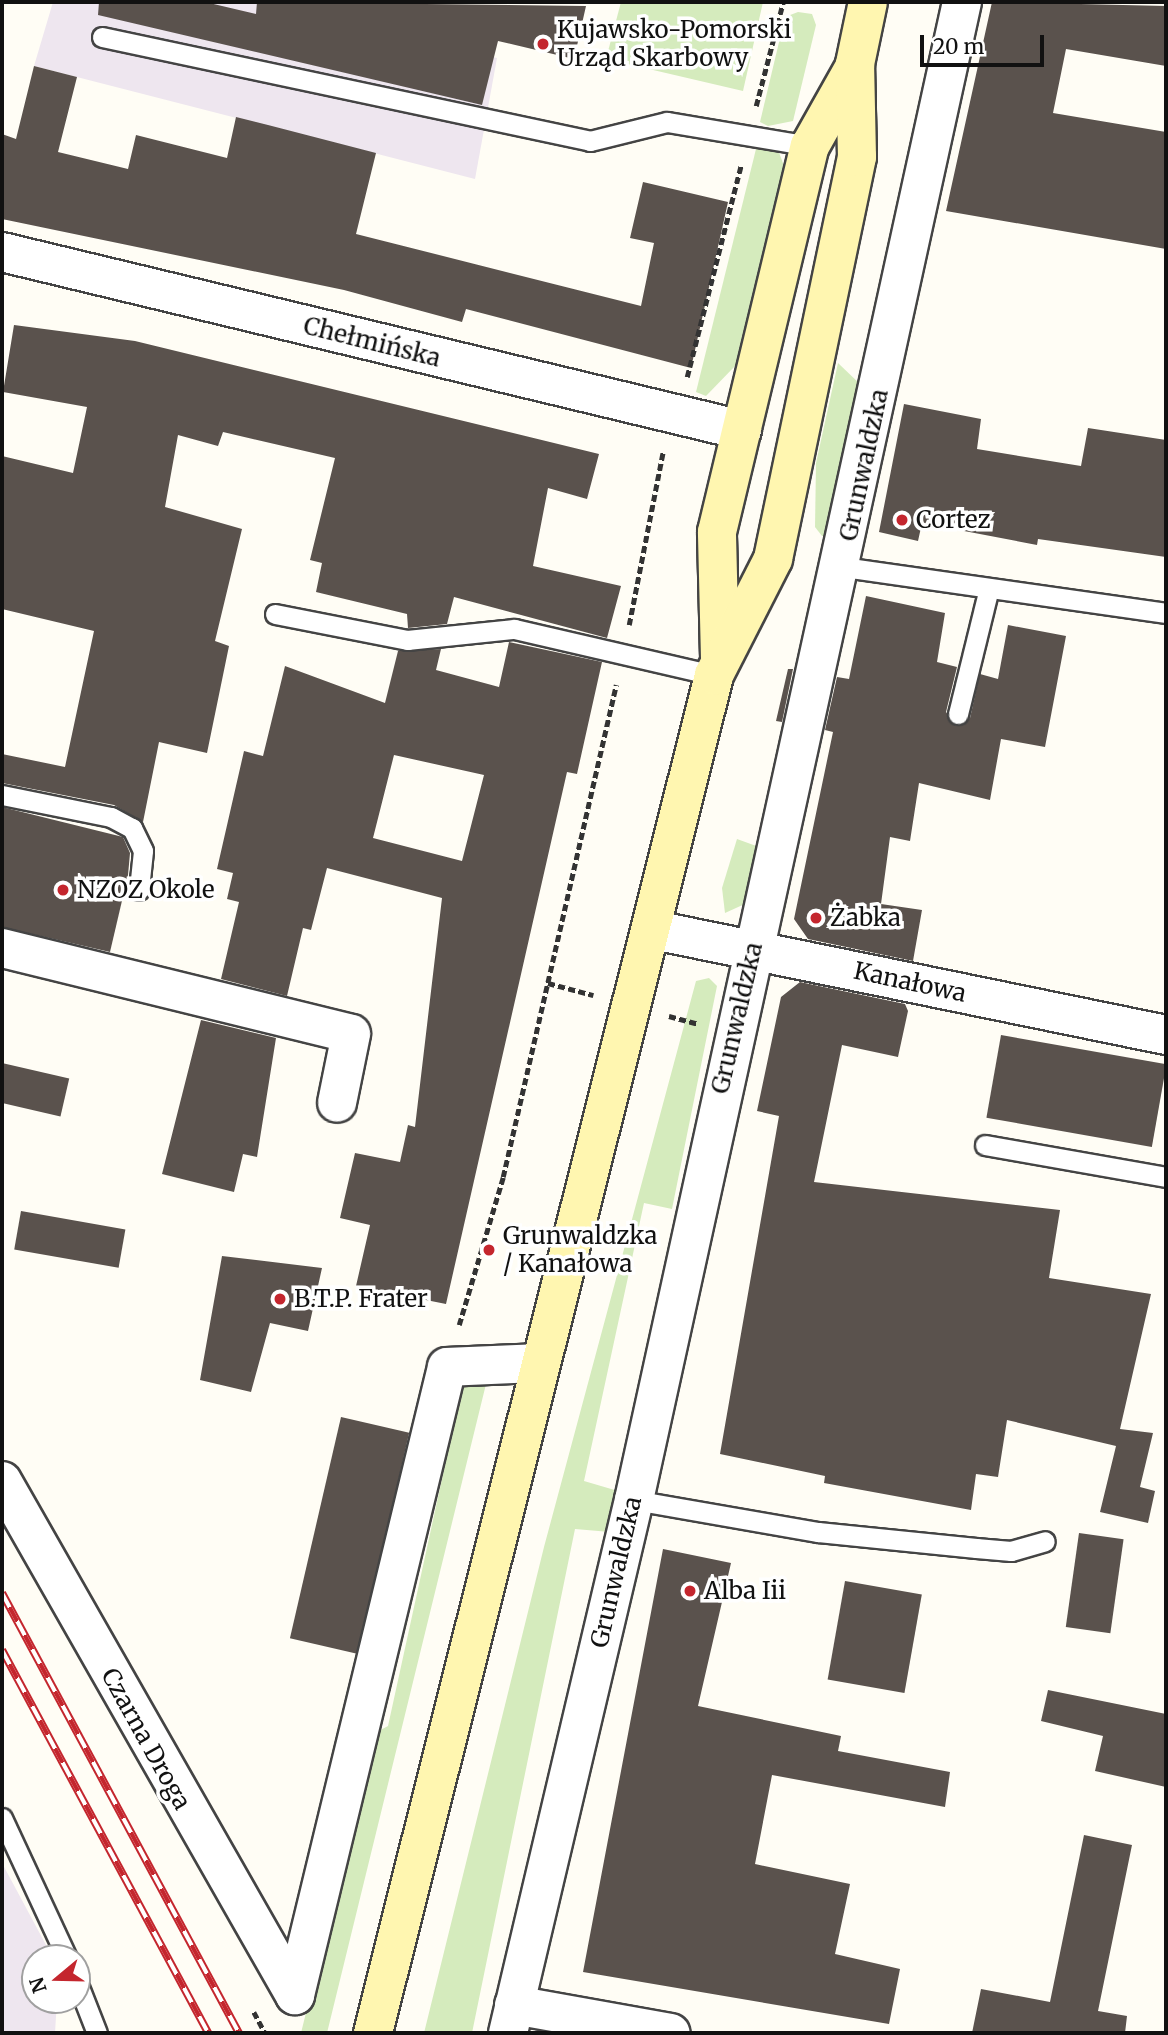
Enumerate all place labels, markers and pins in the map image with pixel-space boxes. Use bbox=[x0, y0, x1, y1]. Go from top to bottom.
place label: Kujawsko-Pomorski Urząd Skarbowy bbox=[557, 16, 792, 72]
marker: Kujawsko-Pomorski Urząd Skarbowy bbox=[535, 36, 551, 52]
place label: Cortez bbox=[916, 506, 991, 534]
marker: Cortez bbox=[894, 512, 910, 528]
place label: NZOZ Okole bbox=[77, 876, 214, 904]
marker: NZOZ Okole bbox=[55, 882, 71, 898]
place label: Żabka bbox=[830, 904, 901, 932]
marker: Żabka bbox=[808, 910, 824, 926]
place label: Grunwaldzka / Kanałowa bbox=[503, 1222, 657, 1278]
marker: Grunwaldzka / Kanałowa bbox=[481, 1242, 497, 1258]
place label: B.T.P. Frater bbox=[294, 1285, 428, 1313]
marker: B.T.P. Frater bbox=[272, 1291, 288, 1307]
place label: Alba Iii bbox=[704, 1577, 786, 1605]
marker: Alba Iii bbox=[682, 1583, 698, 1599]

